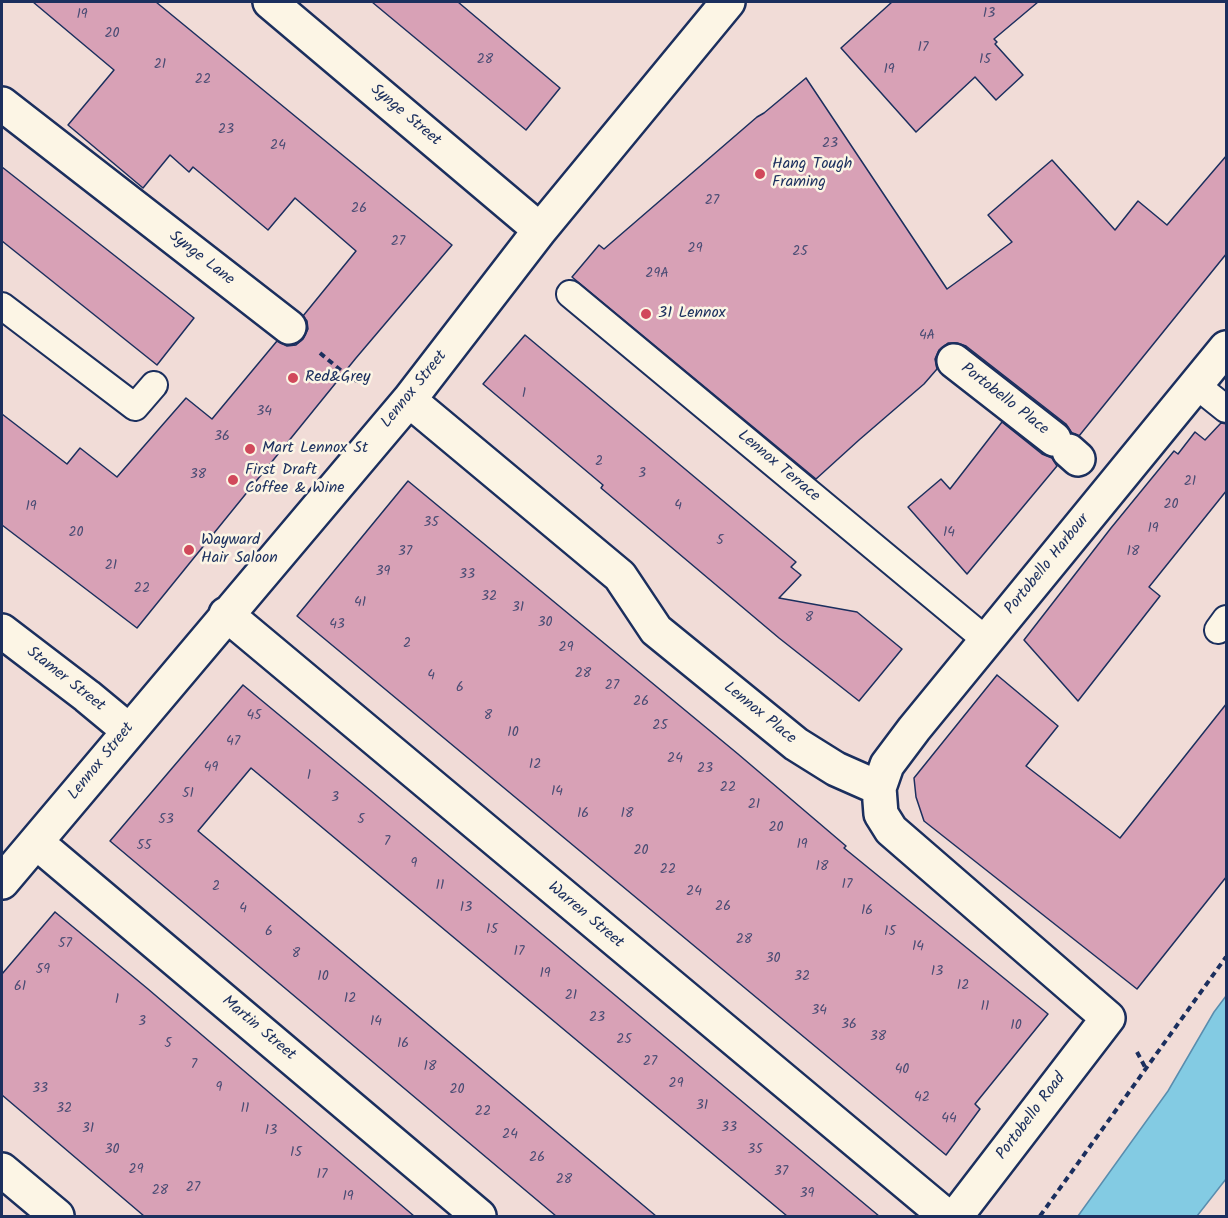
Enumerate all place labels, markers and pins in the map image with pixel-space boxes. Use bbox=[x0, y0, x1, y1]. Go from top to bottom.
place label: Hang Tough Framing bbox=[772, 155, 852, 193]
marker: Hang Tough Framing bbox=[753, 167, 767, 181]
place label: 31 Lennox bbox=[658, 304, 726, 324]
marker: 31 Lennox bbox=[639, 307, 653, 321]
place label: Red&Grey bbox=[305, 368, 371, 388]
marker: Red&Grey bbox=[286, 371, 300, 385]
place label: Mart Lennox St bbox=[262, 439, 368, 459]
marker: Mart Lennox St bbox=[243, 442, 257, 456]
place label: First Draft Coffee & Wine bbox=[245, 461, 344, 499]
marker: First Draft Coffee & Wine bbox=[226, 473, 240, 487]
place label: Wayward Hair Saloon bbox=[201, 531, 278, 569]
marker: Wayward Hair Saloon bbox=[182, 543, 196, 557]

